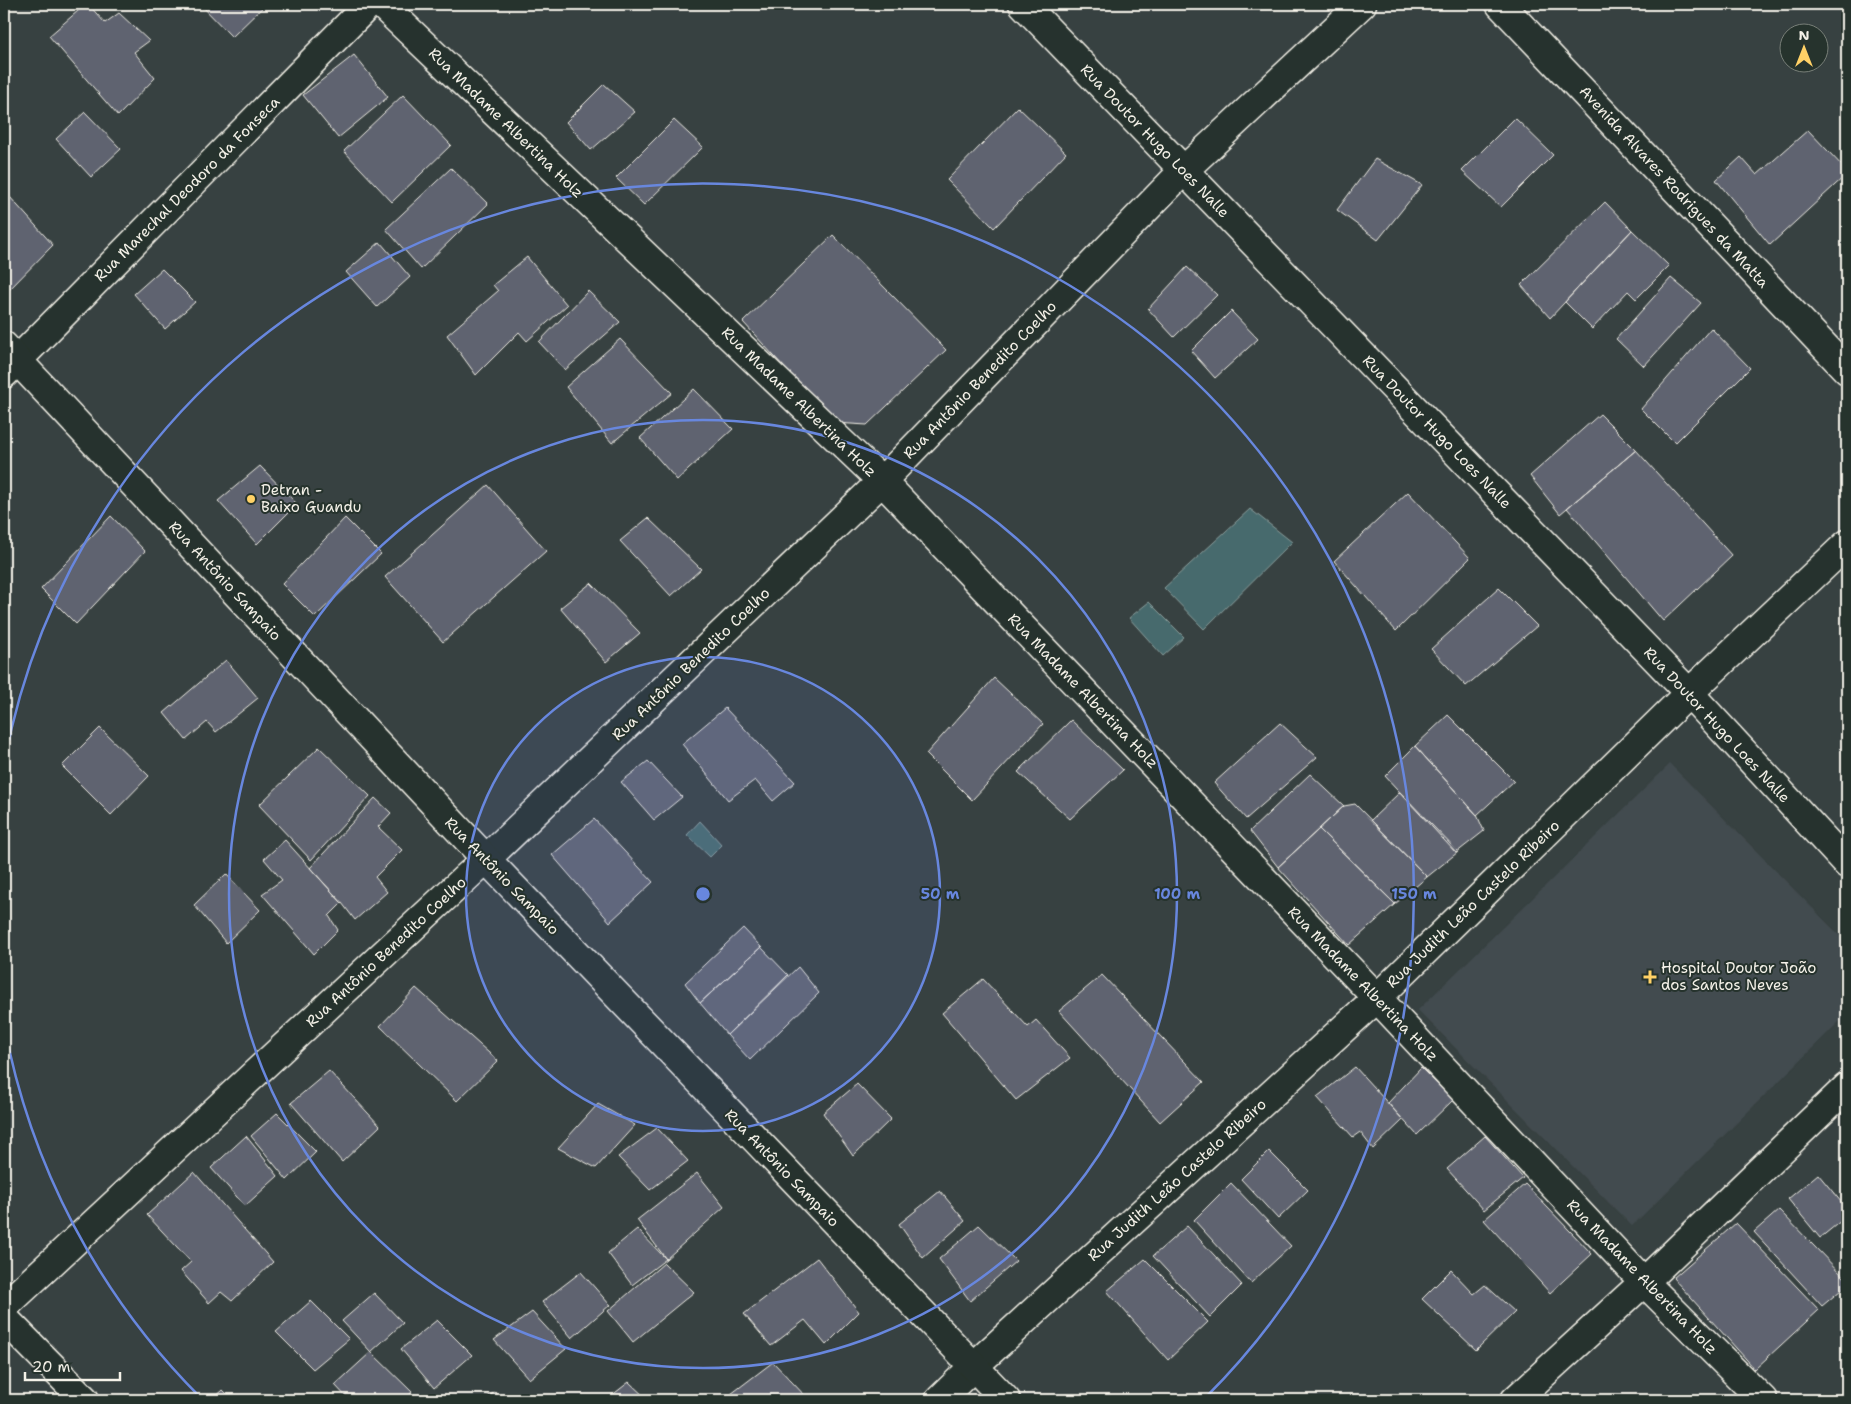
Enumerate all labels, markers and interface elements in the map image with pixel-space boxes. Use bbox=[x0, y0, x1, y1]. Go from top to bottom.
north arrow bbox=[1778, 22, 1828, 72]
text: N bbox=[1798, 26, 1810, 44]
street label: Rua Madame Albertina Holz bbox=[424, 43, 588, 203]
street label: Rua Doutor Hugo Loes Nalle bbox=[1076, 60, 1234, 222]
street label: Avenida Alvares Rodrigues da Matta bbox=[1575, 82, 1774, 293]
street label: Rua Marechal Deodoro da Fonseca bbox=[90, 92, 284, 286]
street label: Rua Antônio Benedito Coelho bbox=[899, 297, 1061, 463]
street label: Rua Madame Albertina Holz bbox=[717, 322, 881, 482]
street label: Rua Doutor Hugo Loes Nalle bbox=[1358, 351, 1516, 513]
place label: Detran - Baixo Guandu bbox=[261, 480, 361, 517]
marker: Detran - Baixo Guandu bbox=[245, 493, 257, 505]
street label: Rua Antônio Sampaio bbox=[164, 517, 286, 645]
street label: Rua Antônio Benedito Coelho bbox=[608, 583, 774, 745]
street label: Rua Madame Albertina Holz bbox=[1003, 609, 1163, 773]
street label: Rua Doutor Hugo Loes Nalle bbox=[1639, 643, 1795, 807]
street label: Rua Antônio Sampaio bbox=[440, 813, 564, 939]
street label: Rua Judith Leão Castelo Ribeiro bbox=[1382, 816, 1564, 992]
street label: Rua Antônio Benedito Coelho bbox=[302, 872, 470, 1032]
text: 50 m bbox=[921, 884, 960, 904]
text: 100 m bbox=[1154, 884, 1200, 904]
text: 150 m bbox=[1391, 884, 1437, 904]
centre of rings bbox=[694, 885, 712, 903]
street label: Rua Madame Albertina Holz bbox=[1283, 902, 1443, 1066]
place label: Hospital Doutor João dos Santos Neves bbox=[1661, 958, 1816, 995]
marker: Hospital Doutor João dos Santos Neves bbox=[1643, 970, 1657, 984]
street label: Rua Judith Leão Castelo Ribeiro bbox=[1083, 1094, 1271, 1266]
street label: Rua Antônio Sampaio bbox=[720, 1105, 844, 1231]
street label: Rua Madame Albertina Holz bbox=[1562, 1195, 1722, 1359]
scale bar bbox=[25, 1349, 120, 1381]
text: 20 m bbox=[32, 1357, 71, 1377]

